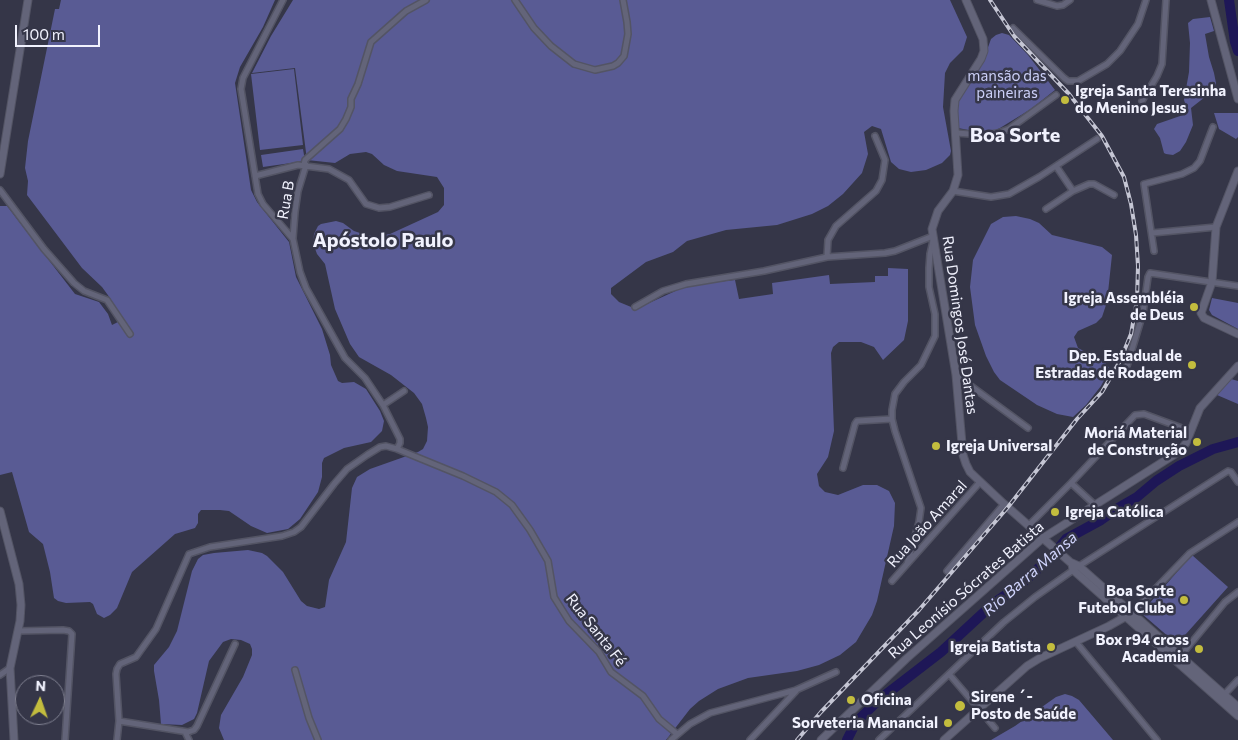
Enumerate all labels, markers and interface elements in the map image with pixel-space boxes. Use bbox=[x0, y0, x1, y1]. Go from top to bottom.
scale bar bbox=[18, 15, 102, 47]
text: 100 m bbox=[23, 25, 65, 43]
park label: mansão das paineiras bbox=[967, 67, 1047, 102]
place label: Igreja Santa Teresinha do Menino Jesus bbox=[1075, 82, 1226, 117]
marker: Igreja Santa Teresinha do Menino Jesus bbox=[1059, 94, 1071, 106]
district label: Boa Sorte bbox=[970, 123, 1060, 147]
street label: Rua B bbox=[274, 179, 298, 221]
district label: Apóstolo Paulo bbox=[312, 228, 454, 252]
street label: Rua Domingos José Dantas bbox=[939, 235, 981, 415]
place label: Igreja Assembléia de Deus bbox=[1064, 289, 1184, 324]
marker: Igreja Assembléia de Deus bbox=[1188, 301, 1200, 313]
place label: Dep. Estadual de Estradas de Rodagem bbox=[1035, 347, 1182, 382]
marker: Dep. Estadual de Estradas de Rodagem bbox=[1186, 359, 1198, 371]
place label: Moriá Material de Construção bbox=[1084, 424, 1187, 459]
marker: Moriá Material de Construção bbox=[1191, 436, 1203, 448]
place label: Igreja Universal bbox=[946, 437, 1052, 455]
marker: Igreja Universal bbox=[930, 440, 942, 452]
street label: Rua João Amaral bbox=[883, 477, 971, 571]
place label: Igreja Católica bbox=[1065, 503, 1164, 521]
marker: Igreja Católica bbox=[1049, 506, 1061, 518]
street label: Rua Leonísio Sócrates Batista bbox=[885, 517, 1047, 663]
water label: Rio Barra Mansa bbox=[979, 528, 1081, 620]
place label: Boa Sorte Futebol Clube bbox=[1078, 582, 1174, 617]
street label: Rua Santa Fé bbox=[562, 590, 630, 670]
marker: Boa Sorte Futebol Clube bbox=[1178, 594, 1190, 606]
place label: Box r94 cross Academia bbox=[1096, 631, 1189, 666]
place label: Igreja Batista bbox=[950, 638, 1041, 656]
marker: Igreja Batista bbox=[1045, 641, 1057, 653]
marker: Box r94 cross Academia bbox=[1193, 643, 1205, 655]
north arrow bbox=[15, 675, 65, 725]
text: N bbox=[35, 677, 46, 694]
place label: Sirene ´- Posto de Saúde bbox=[971, 688, 1076, 723]
place label: Oficina bbox=[861, 691, 912, 709]
marker: Oficina bbox=[845, 694, 857, 706]
marker: Sirene ´- Posto de Saúde bbox=[953, 699, 967, 713]
place label: Sorveteria Manancial bbox=[792, 714, 938, 732]
marker: Sorveteria Manancial bbox=[942, 717, 954, 729]

